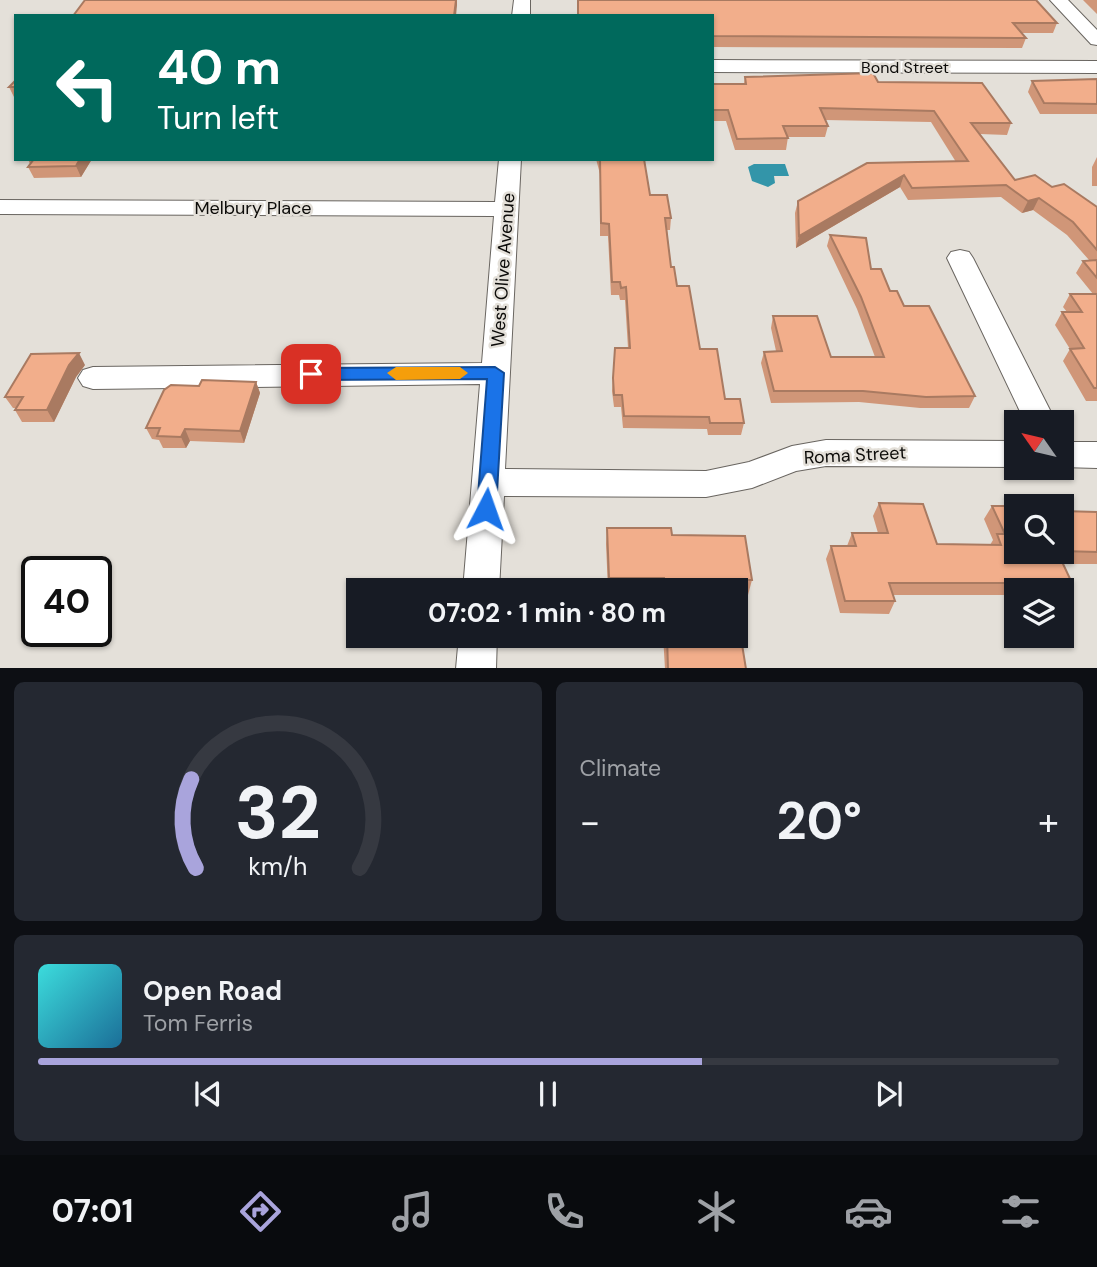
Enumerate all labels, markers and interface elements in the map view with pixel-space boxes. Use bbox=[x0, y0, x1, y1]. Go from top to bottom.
text: 40 m bbox=[157, 35, 281, 99]
icon: left bbox=[42, 42, 133, 133]
street label: Bond Street bbox=[861, 57, 949, 78]
text: Turn left bbox=[157, 97, 279, 139]
street label: West Olive Avenue bbox=[486, 192, 520, 348]
street label: Melbury Place bbox=[194, 196, 312, 220]
pin bbox=[281, 344, 341, 404]
icon: arrive bbox=[292, 355, 330, 393]
north arrow bbox=[1004, 410, 1074, 480]
map controls bbox=[1004, 410, 1074, 648]
street label: Roma Street bbox=[803, 440, 907, 470]
position arrow bbox=[449, 472, 523, 546]
button: search bbox=[1004, 494, 1074, 564]
speed limit sign: 40 bbox=[21, 556, 112, 647]
button: layers bbox=[1004, 578, 1074, 648]
text: 07:02 · 1 min · 80 m bbox=[428, 596, 666, 630]
text: Climate bbox=[580, 753, 661, 783]
text: 32 bbox=[235, 766, 321, 861]
text: 20° bbox=[777, 787, 862, 855]
text: − bbox=[580, 797, 600, 847]
text: + bbox=[1038, 797, 1059, 847]
text: km/h bbox=[248, 849, 307, 882]
text: Open Road bbox=[143, 974, 282, 1008]
text: Tom Ferris bbox=[143, 1008, 253, 1038]
icon: previous bbox=[189, 1075, 227, 1113]
icon: pause bbox=[529, 1075, 567, 1113]
icon: next bbox=[870, 1075, 908, 1113]
icon: directions bbox=[236, 1187, 285, 1236]
icon: music bbox=[388, 1187, 437, 1236]
icon: phone bbox=[540, 1187, 589, 1236]
icon: climate bbox=[692, 1187, 741, 1236]
icon: car bbox=[844, 1187, 893, 1236]
icon: filters bbox=[996, 1187, 1045, 1236]
text: 07:01 bbox=[52, 1190, 133, 1232]

